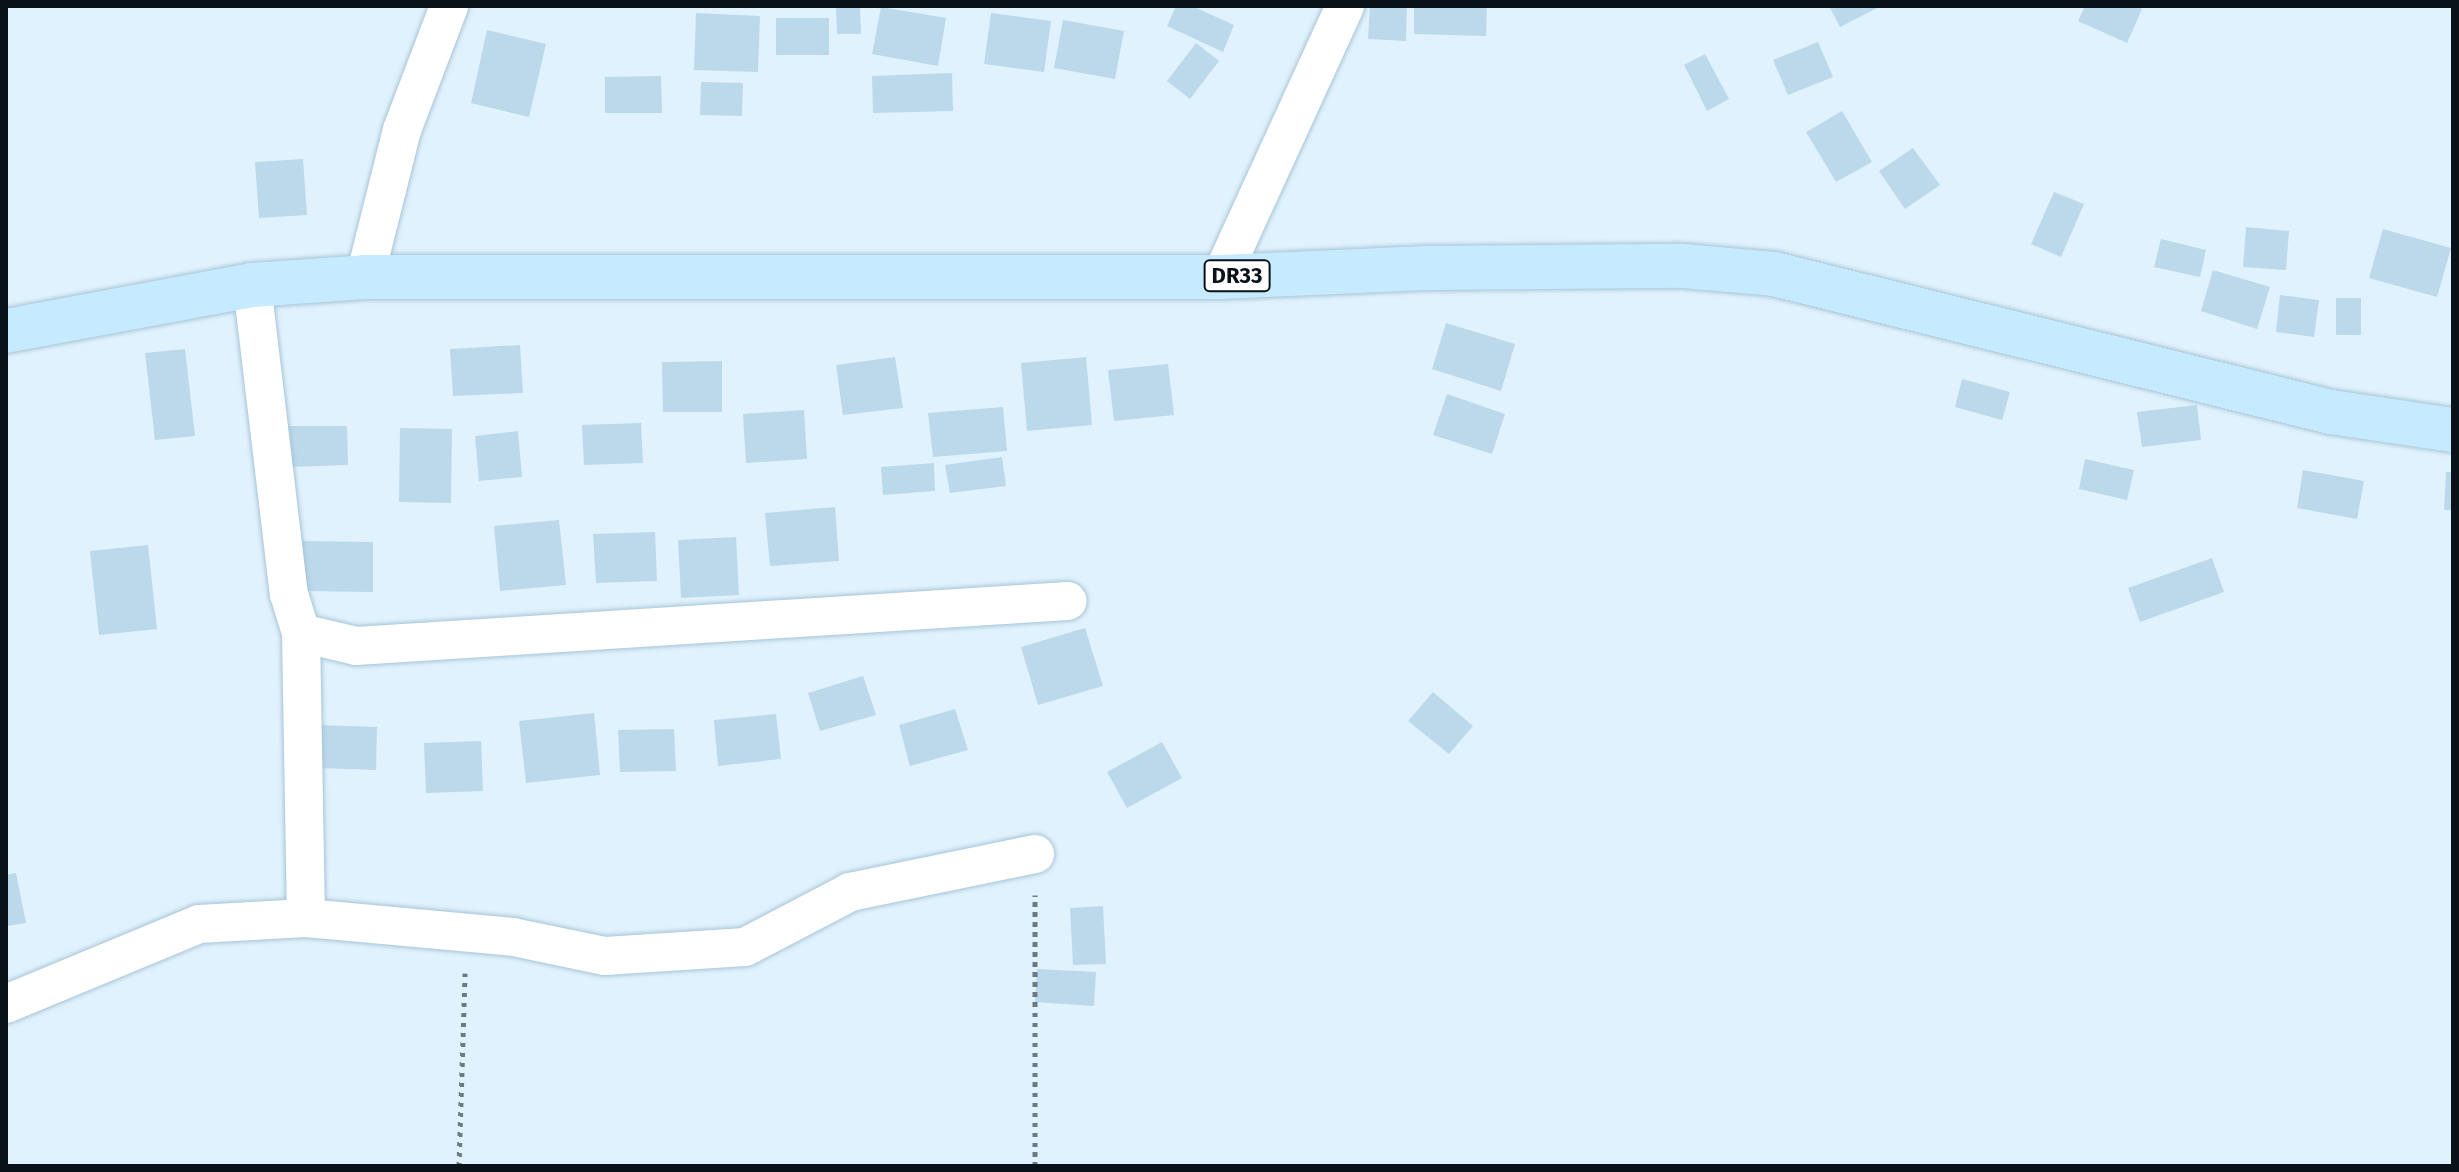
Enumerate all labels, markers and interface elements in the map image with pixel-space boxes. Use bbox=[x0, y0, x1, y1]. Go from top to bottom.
road number: DR33 bbox=[1203, 258, 1271, 294]

